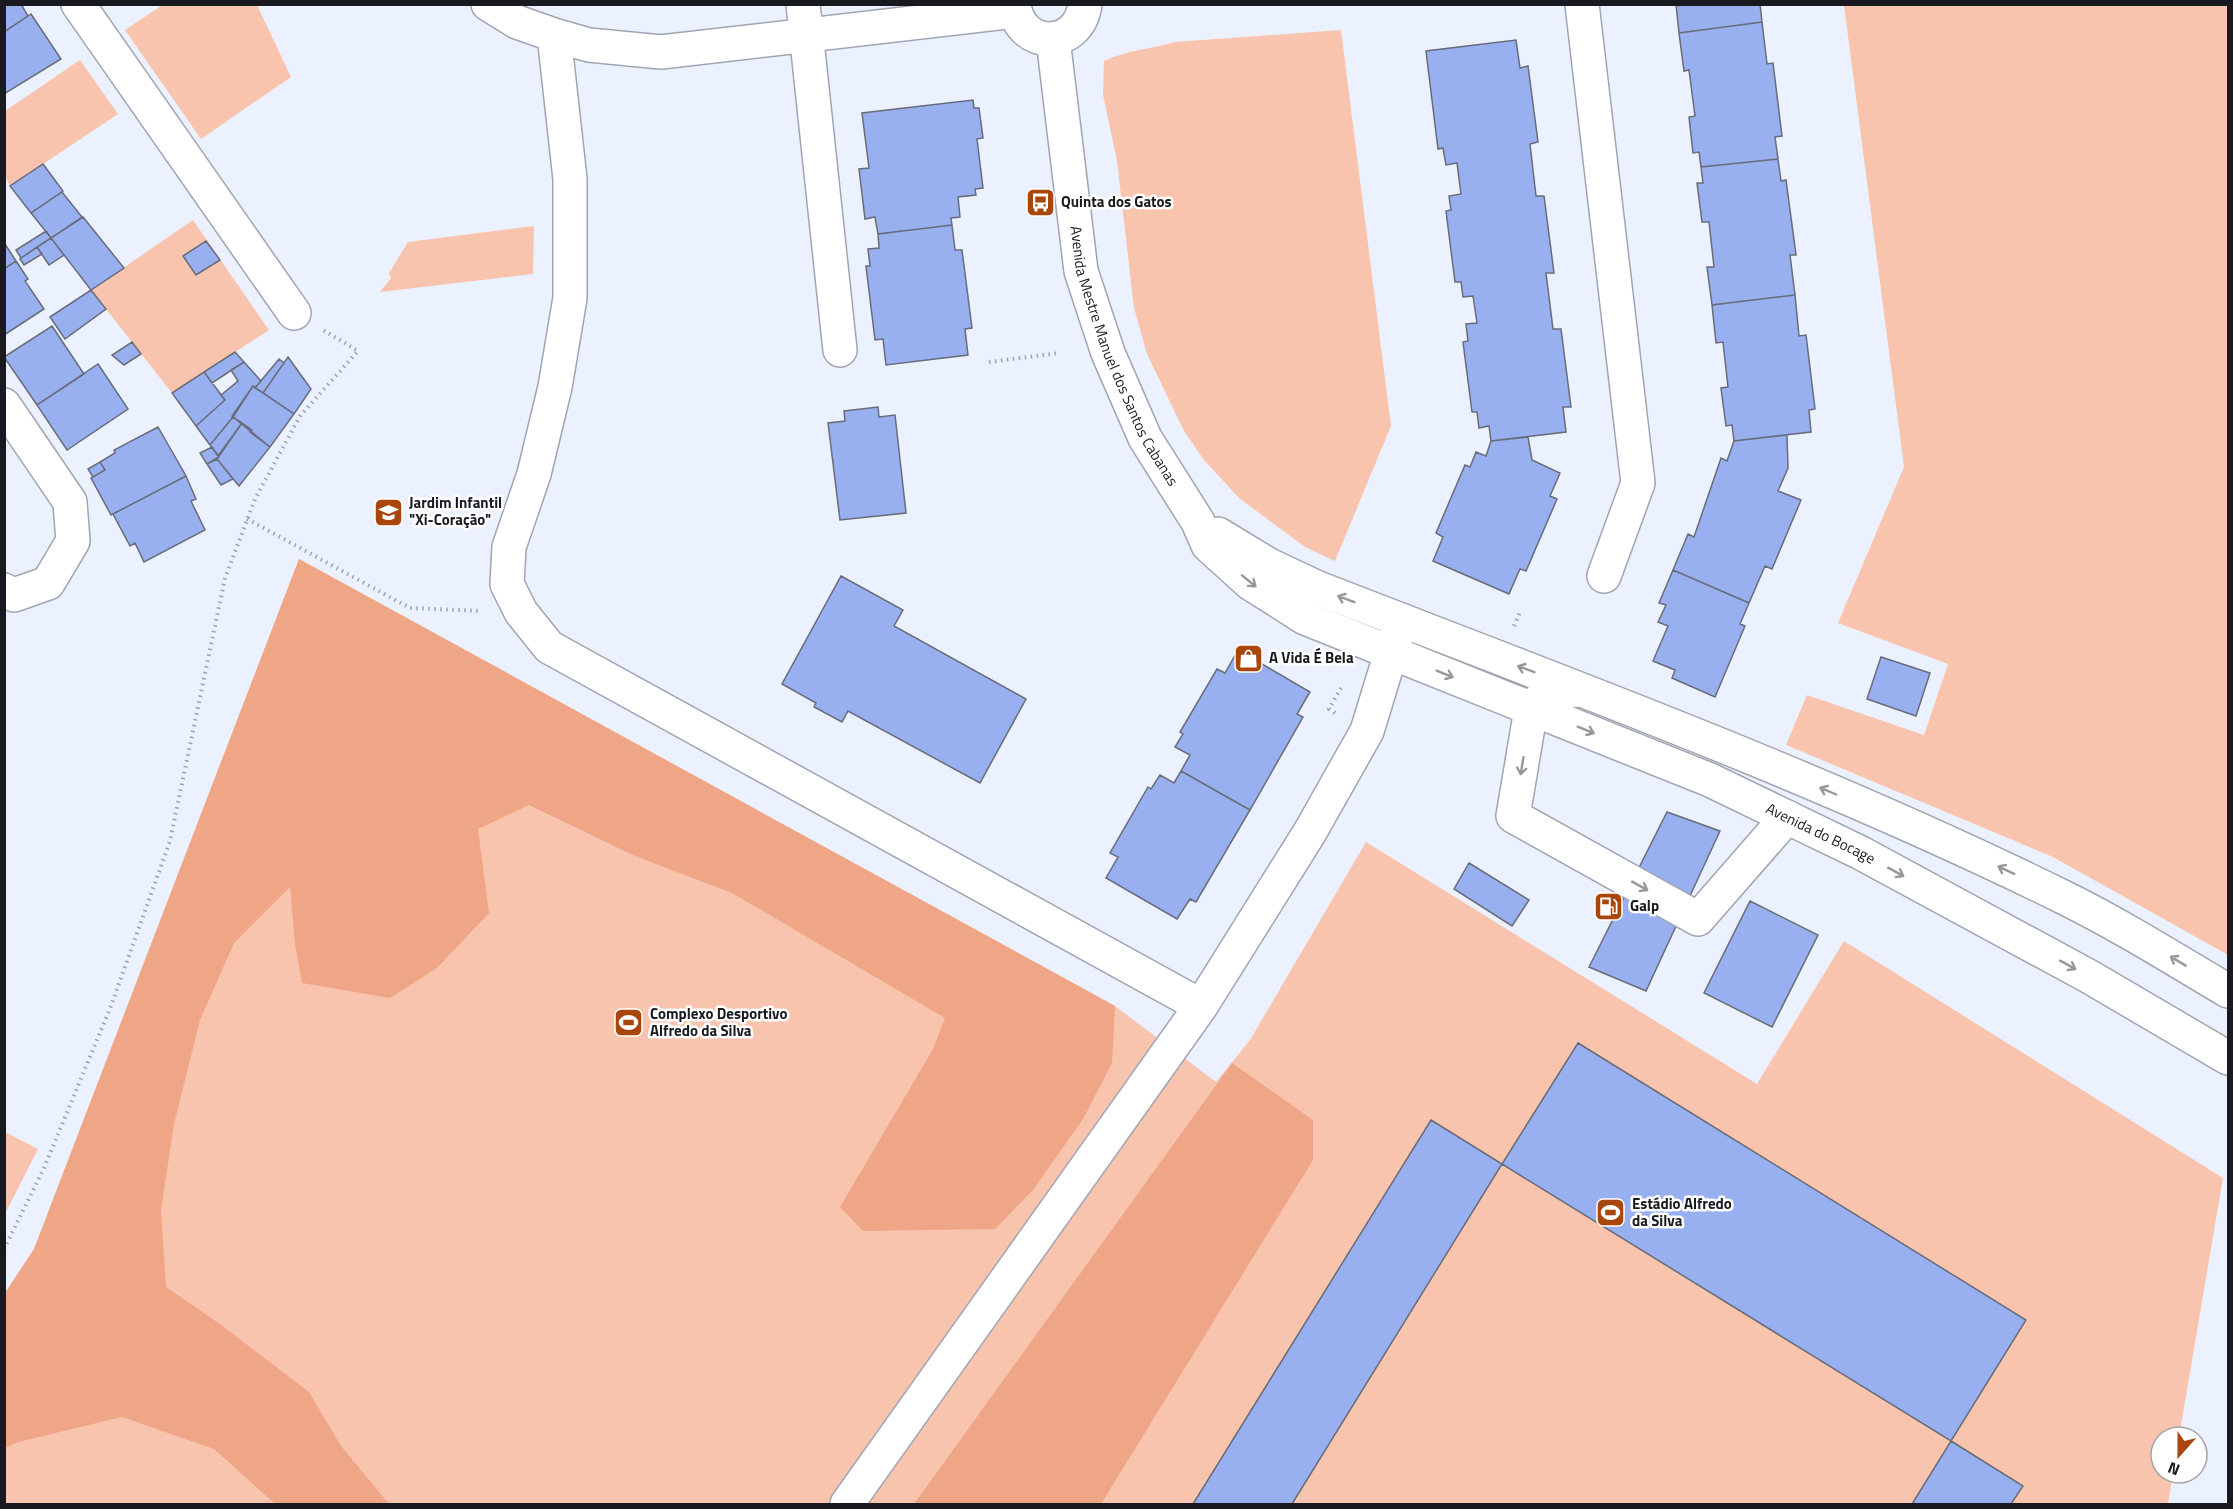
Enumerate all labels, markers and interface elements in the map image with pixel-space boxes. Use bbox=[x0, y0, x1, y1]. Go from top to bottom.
bus stop icon: Quinta dos Gatos bbox=[1024, 186, 1056, 218]
place label: Quinta dos Gatos bbox=[1061, 190, 1172, 213]
street label: Avenida Mestre Manuel dos Santos Cabanas bbox=[1065, 225, 1184, 490]
place label: Jardim Infantil "Xi-Coração" bbox=[409, 491, 502, 531]
school or university icon: Jardim Infantil "Xi-Coração" bbox=[372, 496, 404, 528]
one-way arrow bbox=[1240, 575, 1256, 588]
one-way arrow bbox=[1337, 592, 1356, 603]
shop icon: A Vida É Bela bbox=[1232, 642, 1264, 674]
place label: A Vida É Bela bbox=[1269, 646, 1354, 669]
one-way arrow bbox=[1518, 663, 1536, 674]
one-way arrow bbox=[1435, 670, 1454, 681]
one-way arrow bbox=[1576, 725, 1594, 736]
one-way arrow bbox=[1516, 756, 1527, 776]
one-way arrow bbox=[1819, 785, 1837, 797]
street label: Avenida do Bocage bbox=[1762, 797, 1880, 870]
one-way arrow bbox=[1997, 864, 2015, 876]
one-way arrow bbox=[1887, 867, 1905, 878]
one-way arrow bbox=[1631, 880, 1648, 892]
fuel station icon: Galp bbox=[1593, 890, 1625, 922]
place label: Galp bbox=[1630, 894, 1659, 917]
one-way arrow bbox=[2170, 955, 2187, 967]
one-way arrow bbox=[2058, 960, 2076, 971]
place label: Complexo Desportivo Alfredo da Silva bbox=[650, 1002, 787, 1042]
sports icon: Complexo Desportivo Alfredo da Silva bbox=[613, 1007, 645, 1039]
place label: Estádio Alfredo da Silva bbox=[1632, 1192, 1732, 1232]
sports icon: Estádio Alfredo da Silva bbox=[1595, 1197, 1627, 1229]
north arrow bbox=[2149, 1425, 2209, 1485]
text: N bbox=[2164, 1456, 2183, 1482]

